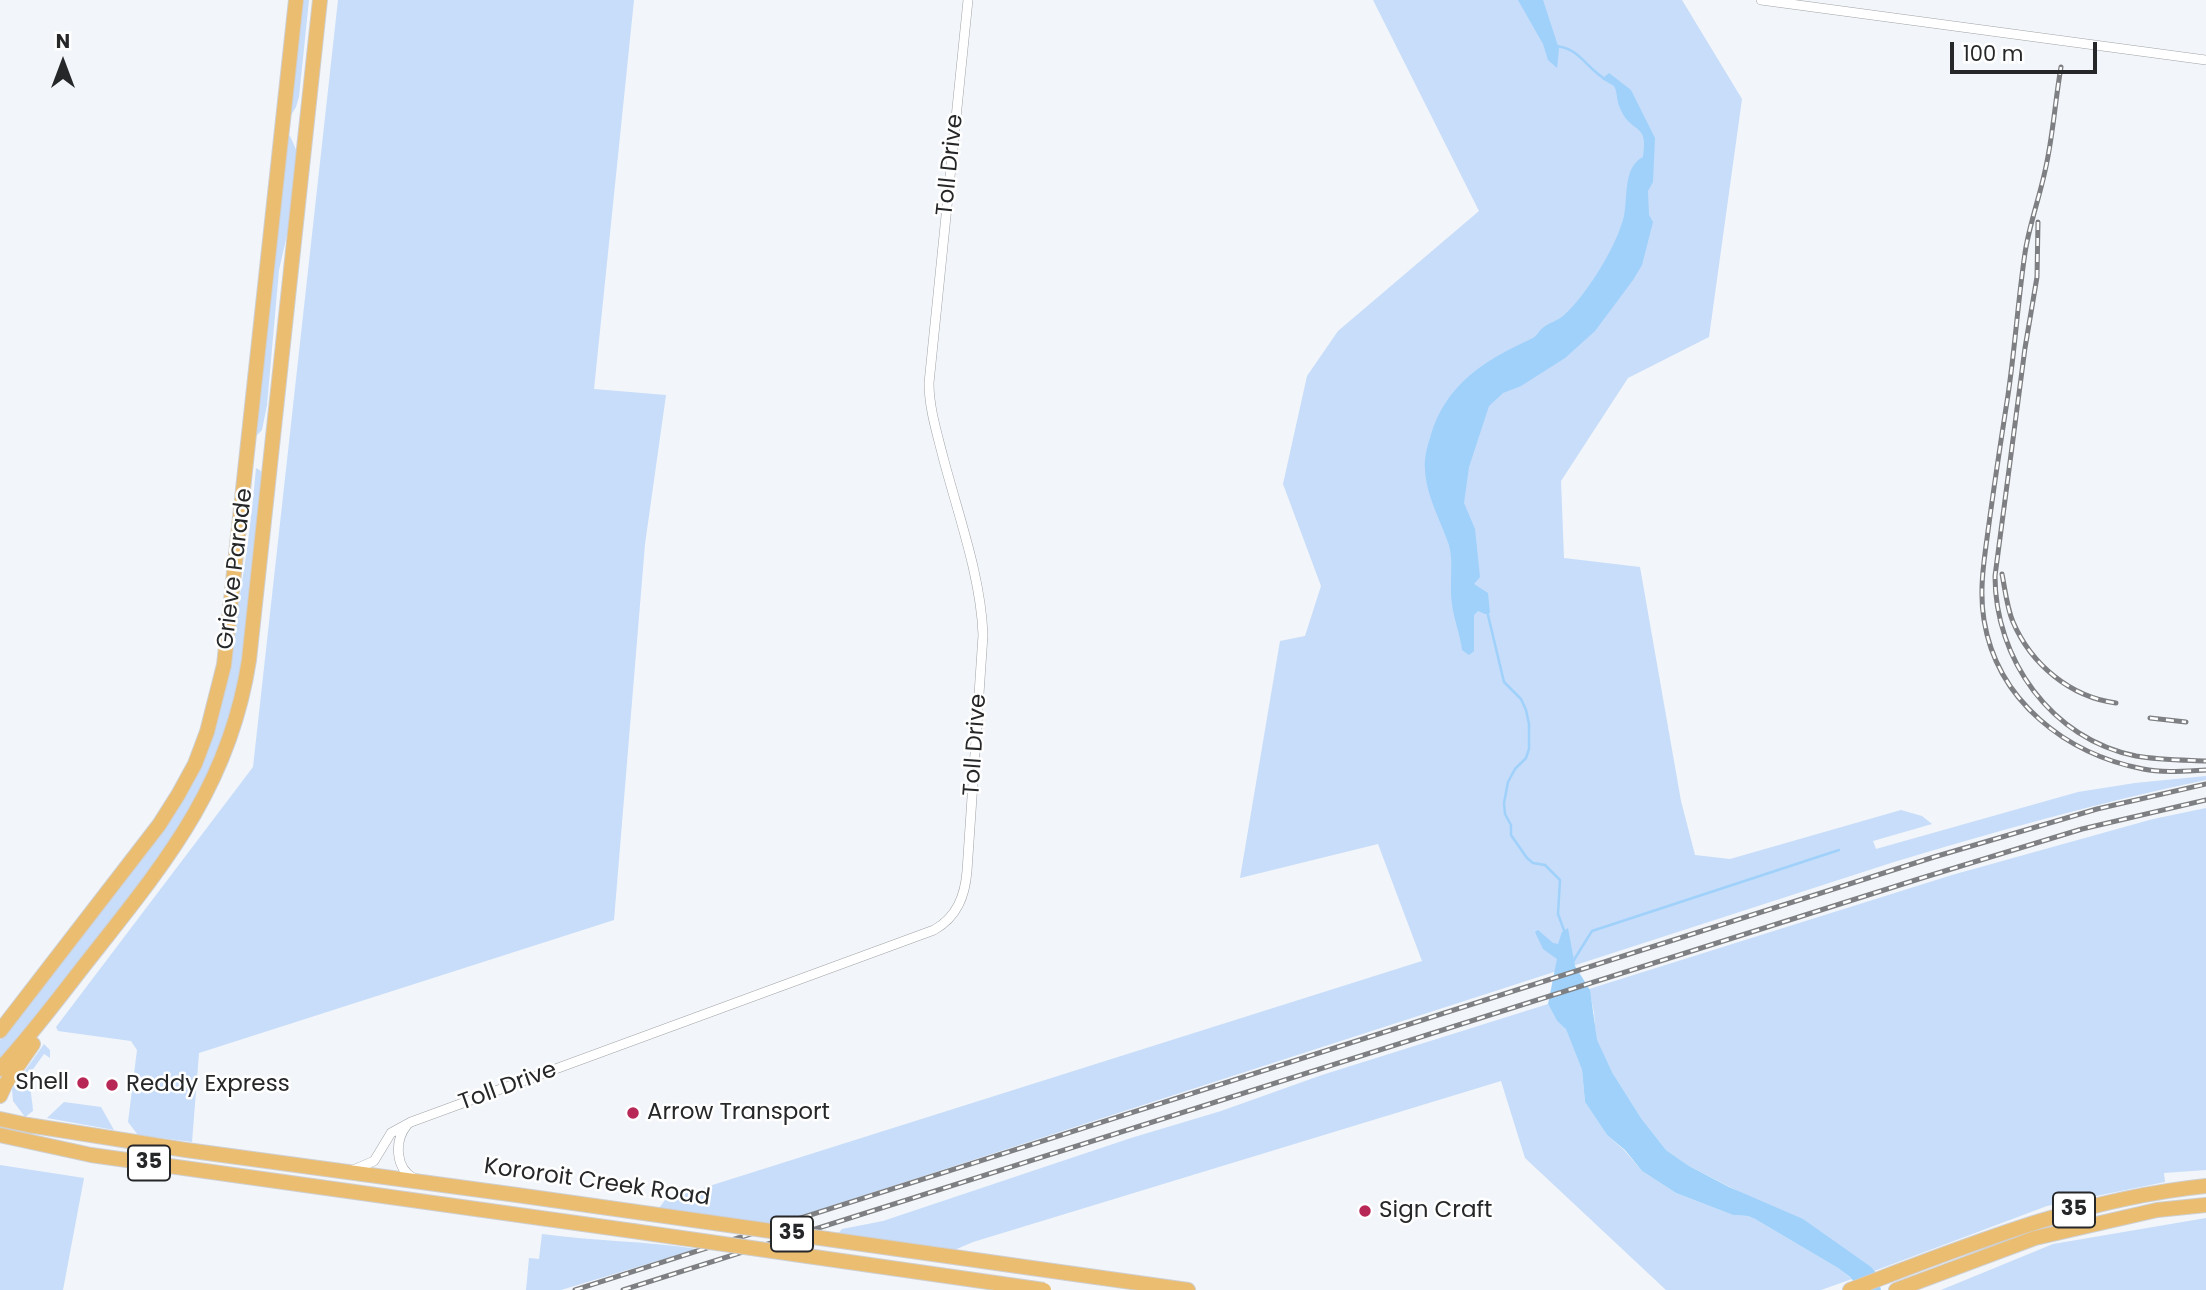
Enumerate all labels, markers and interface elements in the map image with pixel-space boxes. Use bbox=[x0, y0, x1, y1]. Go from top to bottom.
north arrow bbox=[28, 28, 98, 98]
text: N bbox=[56, 28, 70, 55]
scale bar bbox=[1954, 28, 2101, 72]
text: 100 m bbox=[1963, 39, 2023, 68]
street label: Toll Drive bbox=[932, 113, 970, 217]
street label: Grieve Parade bbox=[212, 487, 260, 651]
street label: Toll Drive bbox=[959, 693, 993, 797]
street label: Toll Drive bbox=[455, 1057, 561, 1117]
place label: Shell bbox=[15, 1069, 69, 1097]
place label: Reddy Express bbox=[126, 1071, 290, 1099]
marker: Shell bbox=[75, 1075, 91, 1091]
marker: Reddy Express bbox=[104, 1077, 120, 1093]
place label: Arrow Transport bbox=[647, 1099, 830, 1127]
marker: Arrow Transport bbox=[625, 1105, 641, 1121]
road number: 35 bbox=[128, 1146, 170, 1180]
street label: Kororoit Creek Road bbox=[482, 1153, 712, 1213]
road number: 35 bbox=[2053, 1192, 2095, 1228]
place label: Sign Craft bbox=[1379, 1197, 1492, 1225]
marker: Sign Craft bbox=[1357, 1203, 1373, 1219]
road number: 35 bbox=[771, 1216, 813, 1252]

